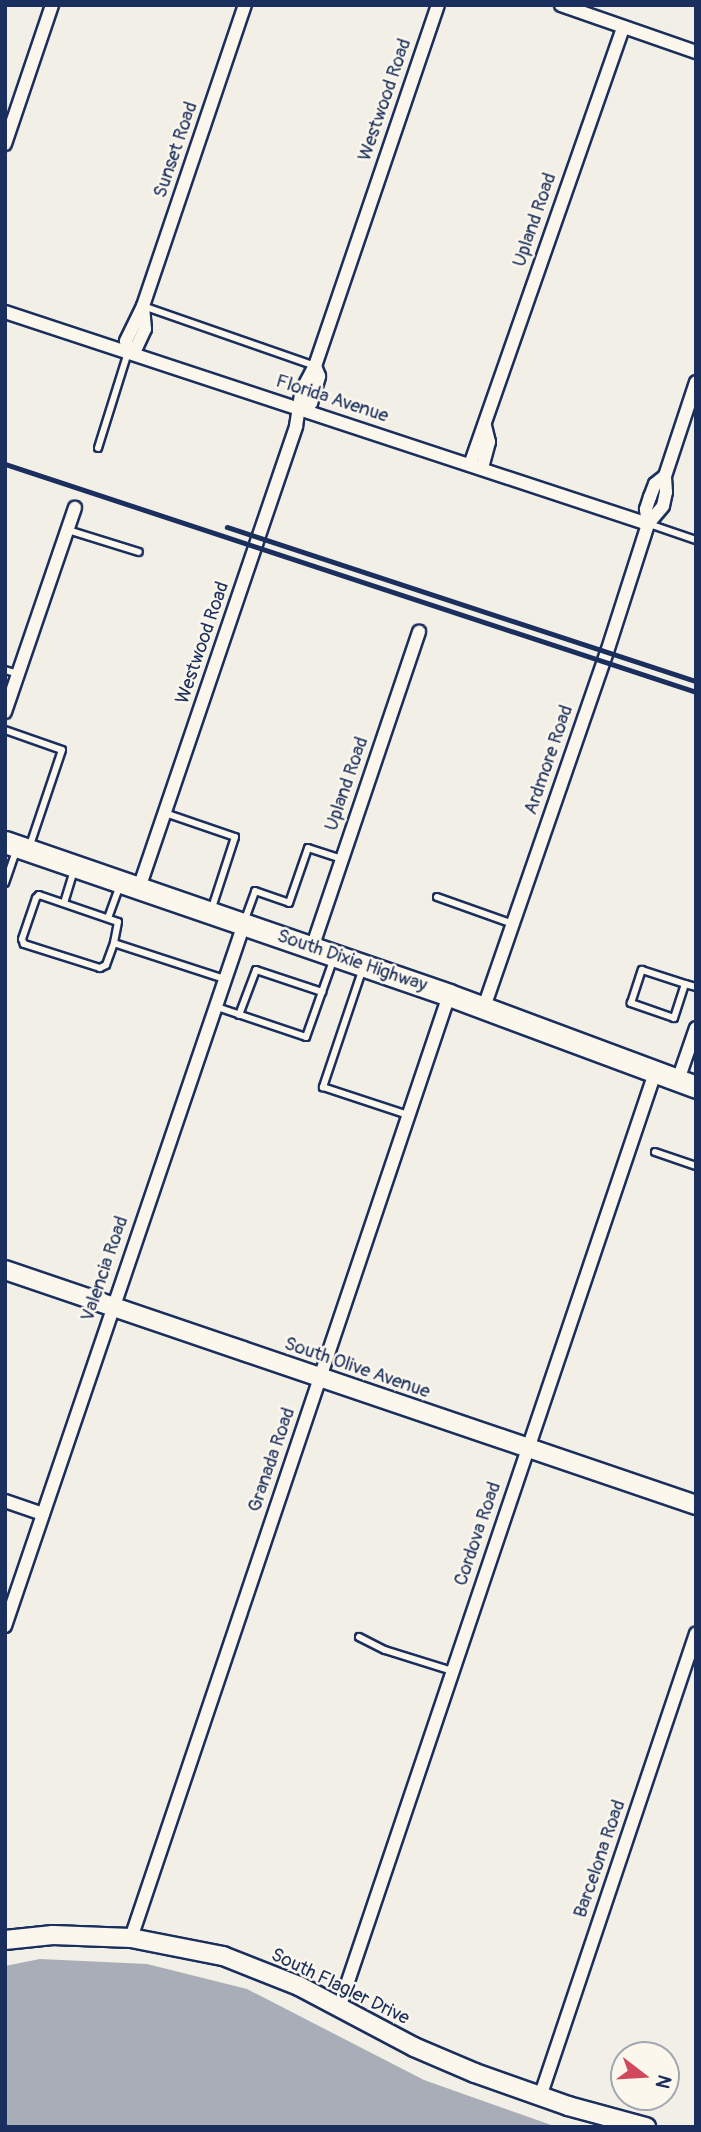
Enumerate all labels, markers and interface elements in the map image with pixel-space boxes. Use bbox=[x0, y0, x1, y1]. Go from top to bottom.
street label: Westwood Road bbox=[353, 36, 417, 164]
street label: Sunset Road bbox=[149, 99, 203, 201]
street label: Upland Road bbox=[508, 170, 562, 270]
street label: Florida Avenue bbox=[273, 370, 391, 428]
street label: Westwood Road bbox=[171, 579, 235, 707]
street label: Ardmore Road bbox=[520, 702, 578, 818]
street label: Upland Road bbox=[320, 734, 374, 834]
street label: South Dixie Highway bbox=[274, 925, 430, 997]
street label: Valencia Road bbox=[76, 1213, 134, 1325]
street label: South Olive Avenue bbox=[281, 1332, 433, 1404]
street label: Granada Road bbox=[244, 1405, 300, 1515]
street label: Cordova Road bbox=[450, 1479, 506, 1589]
street label: Barcelona Road bbox=[569, 1797, 631, 1921]
street label: South Flagler Drive bbox=[267, 1944, 413, 2030]
north arrow bbox=[610, 2041, 680, 2111]
text: N bbox=[650, 2072, 677, 2091]

